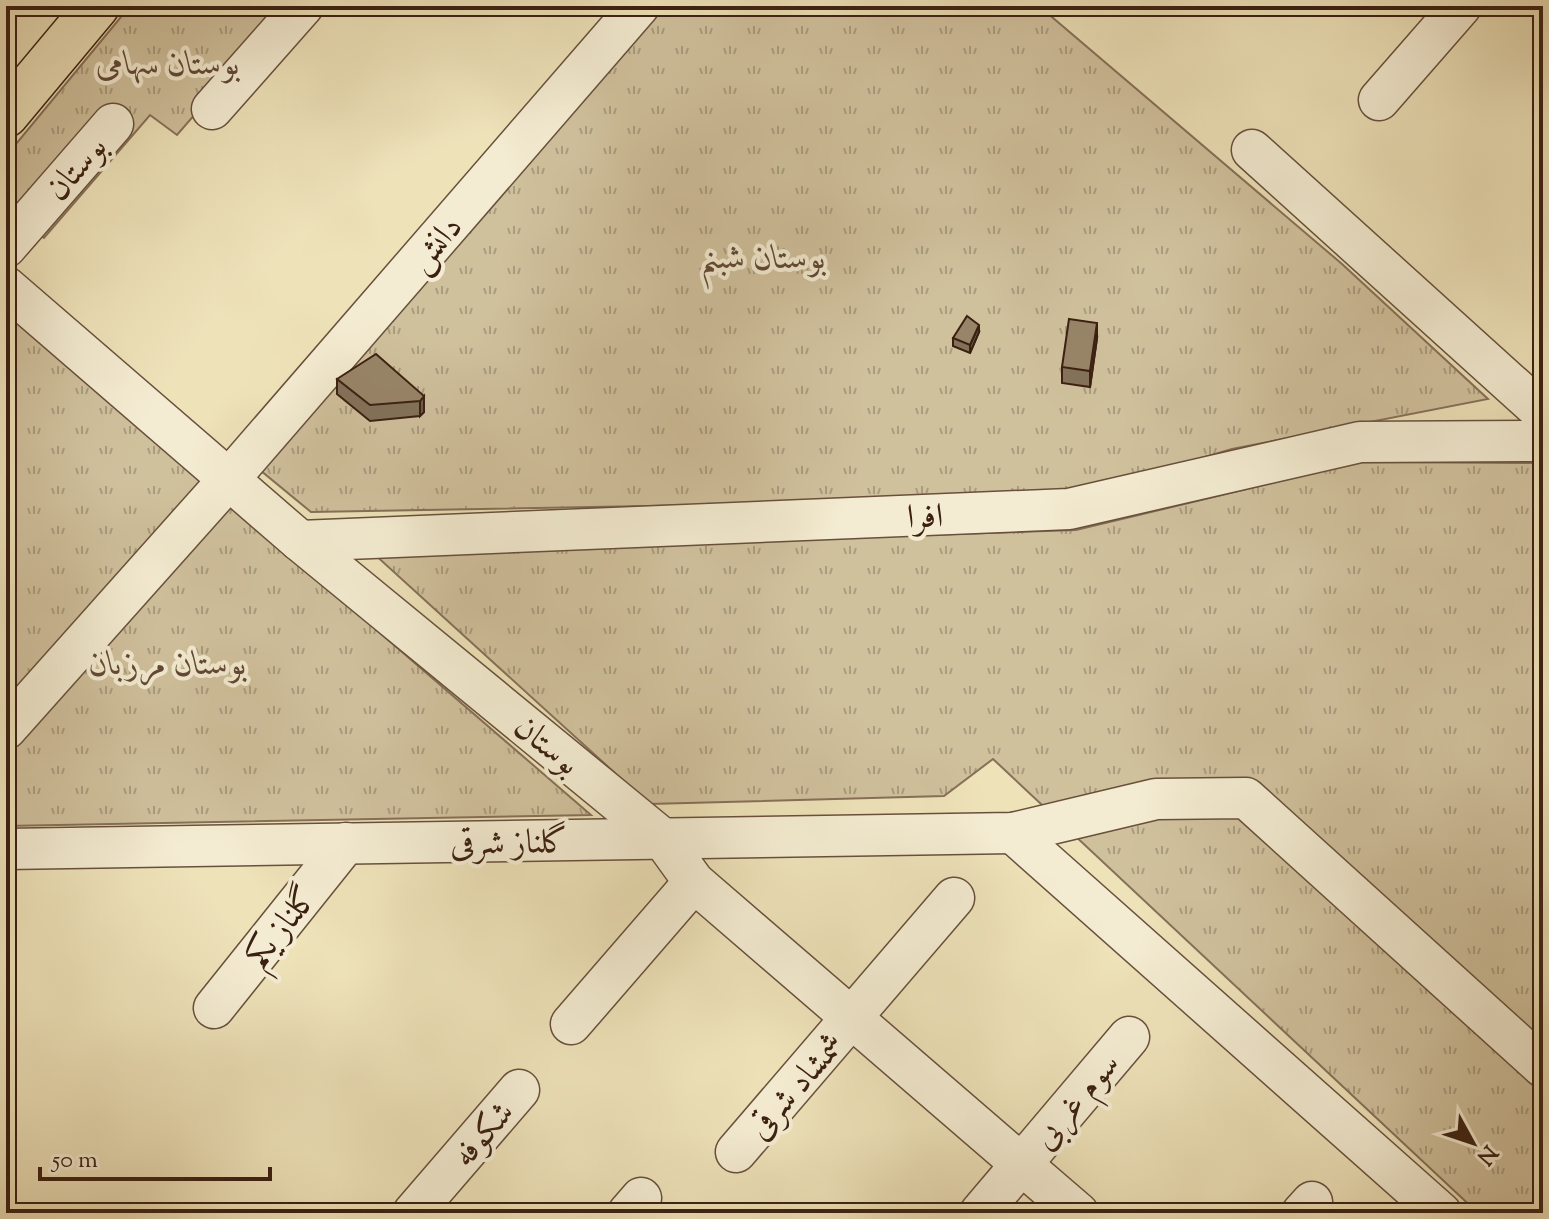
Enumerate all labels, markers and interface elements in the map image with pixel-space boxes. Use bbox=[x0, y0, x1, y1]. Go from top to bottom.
park label: بوستان سهامی bbox=[96, 41, 241, 90]
street label: بوستان bbox=[35, 126, 120, 213]
street label: دانش bbox=[398, 206, 476, 285]
park label: بوستان شبنم bbox=[700, 235, 827, 290]
street label: افرا bbox=[906, 493, 944, 544]
park label: بوستان مرزبان bbox=[89, 641, 248, 690]
street label: بوستان bbox=[502, 705, 590, 789]
street label: گلناز شرقی bbox=[450, 819, 569, 870]
street label: گلناز یکم bbox=[234, 877, 334, 982]
street label: شمشاد شرقی bbox=[737, 1023, 858, 1152]
street label: سوم غربی bbox=[1022, 1043, 1135, 1163]
street label: شکوفه bbox=[442, 1091, 527, 1179]
north arrow bbox=[1433, 1103, 1513, 1183]
scale bar bbox=[40, 1131, 270, 1181]
text: N bbox=[1468, 1137, 1504, 1171]
text: 50 m bbox=[50, 1144, 98, 1178]

